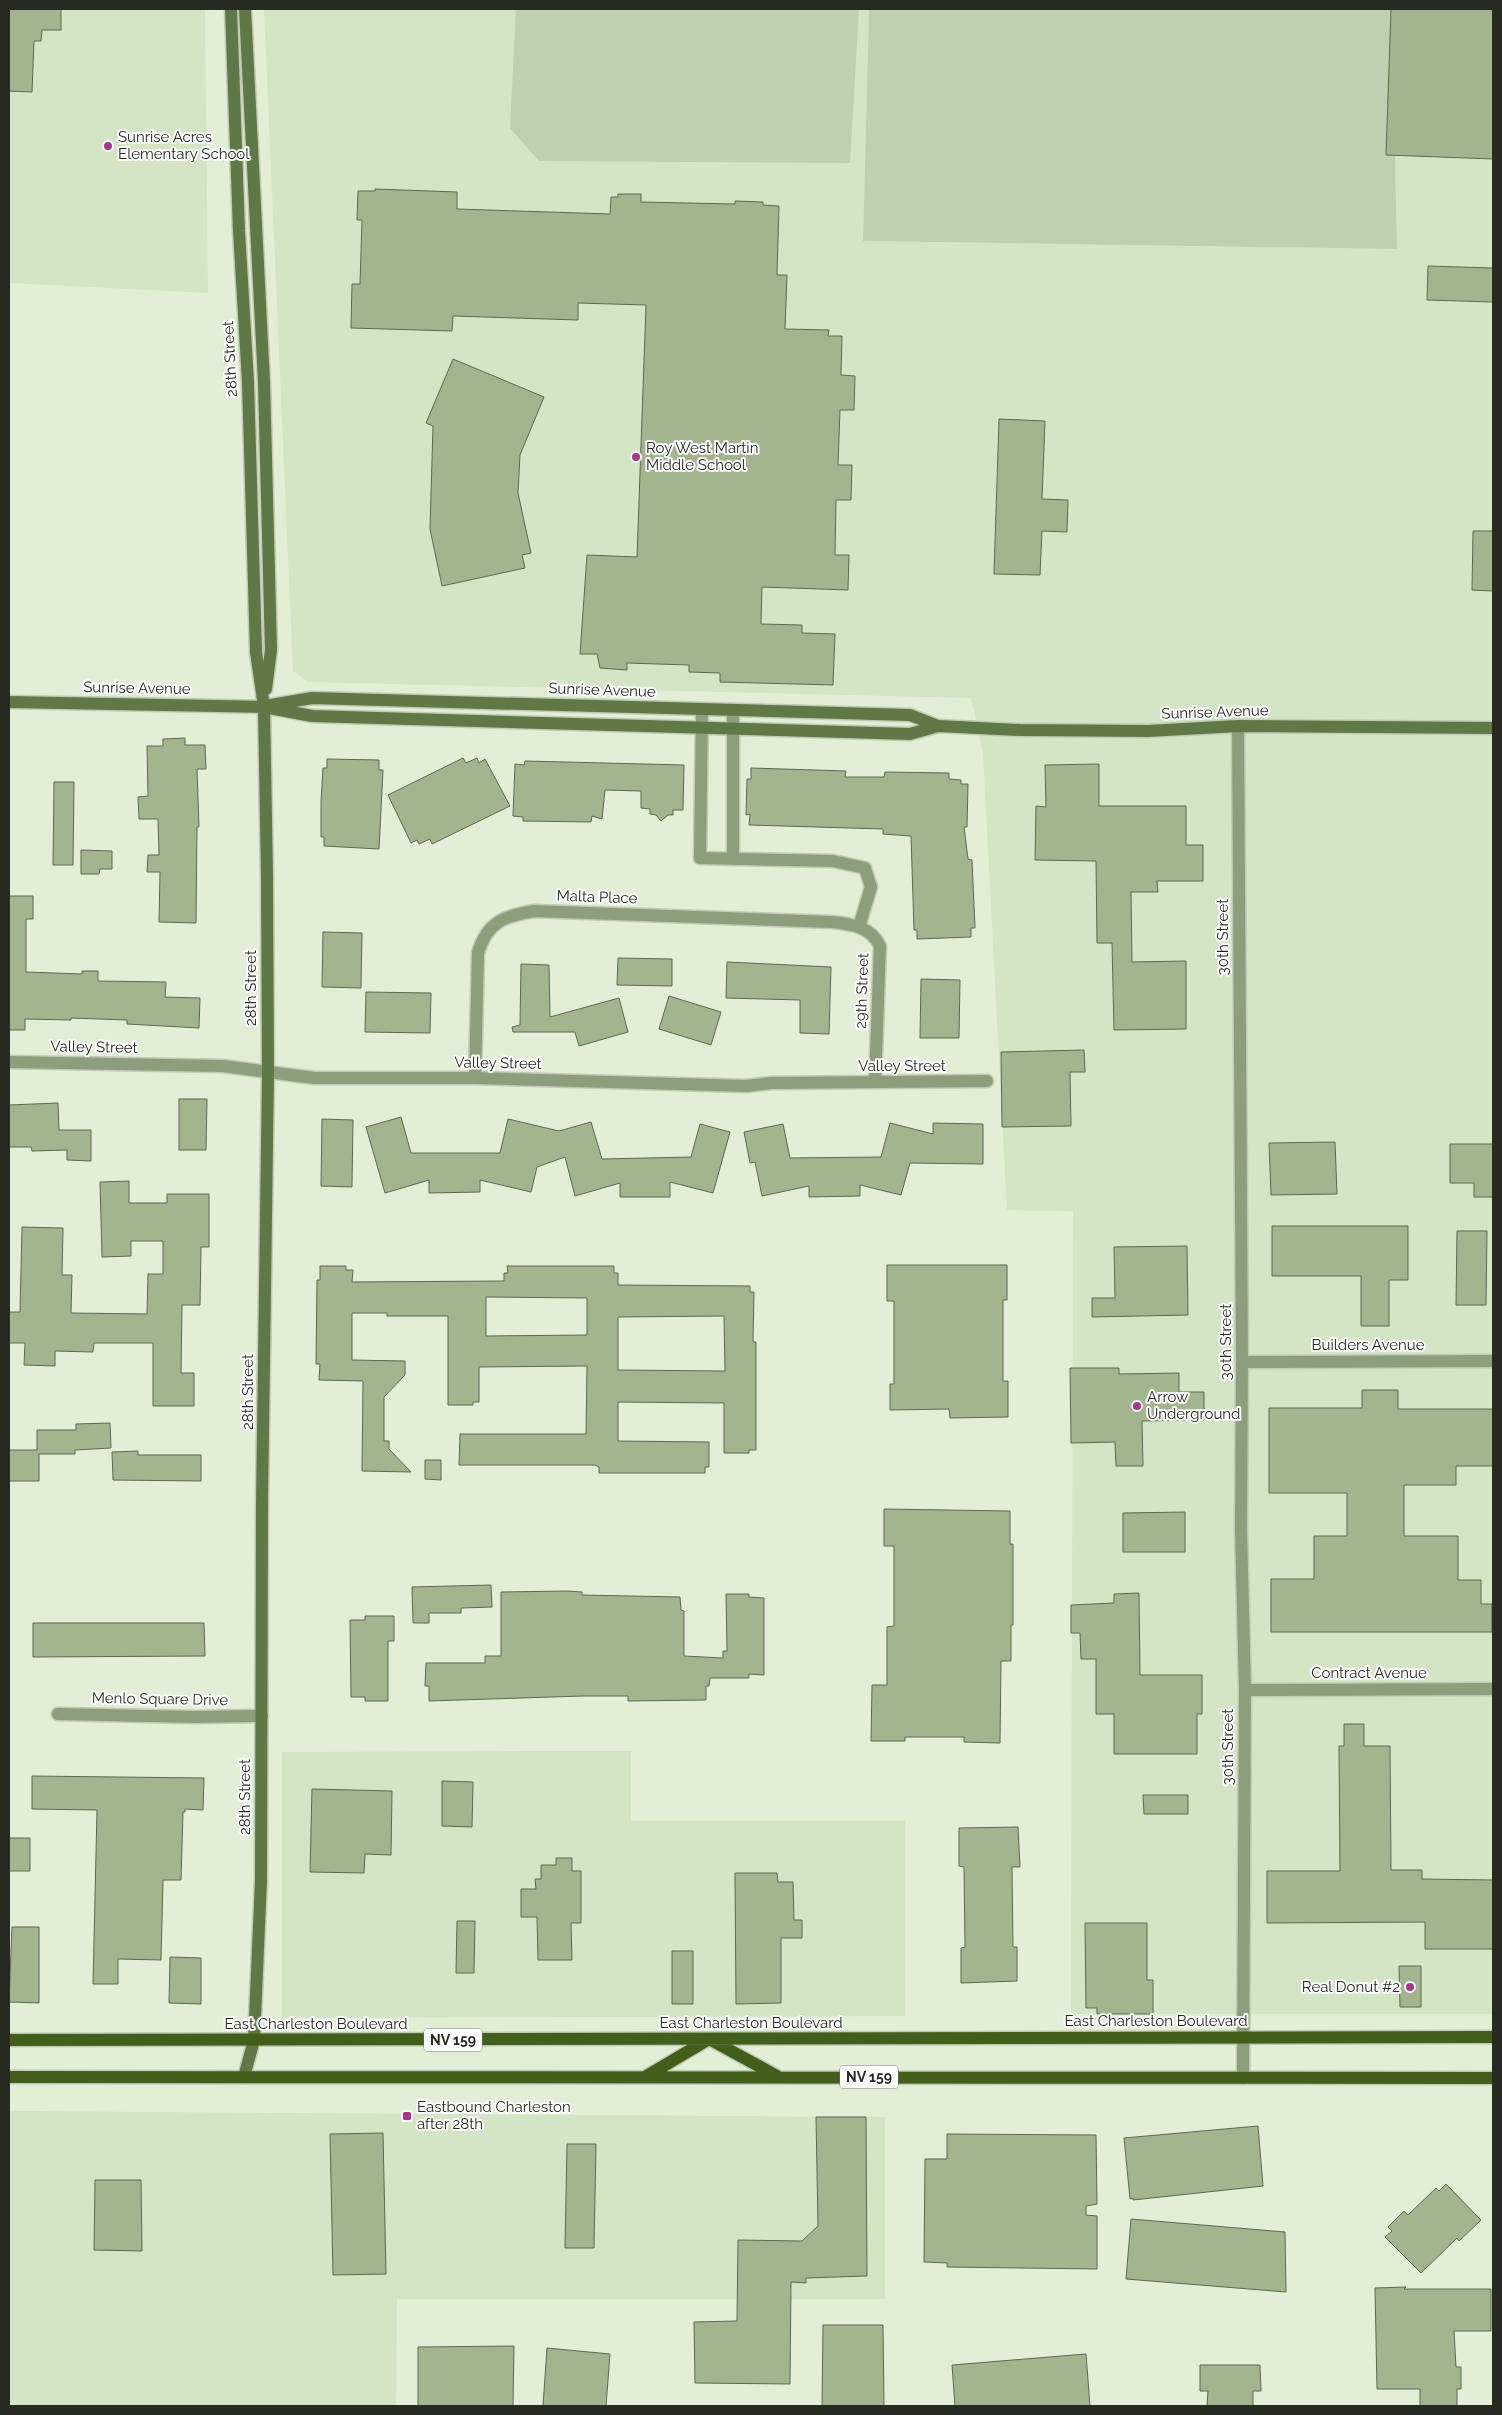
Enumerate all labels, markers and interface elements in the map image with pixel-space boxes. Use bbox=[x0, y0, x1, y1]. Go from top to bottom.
place label: Sunrise Acres Elementary School bbox=[118, 128, 250, 163]
marker: Sunrise Acres Elementary School bbox=[102, 140, 114, 152]
street label: 28th Street bbox=[219, 321, 241, 397]
place label: Roy West Martin Middle School bbox=[646, 439, 758, 474]
marker: Roy West Martin Middle School bbox=[630, 451, 642, 463]
street label: Sunrise Avenue bbox=[83, 678, 191, 698]
street label: Sunrise Avenue bbox=[548, 679, 656, 701]
street label: Sunrise Avenue bbox=[1161, 701, 1269, 723]
street label: Malta Place bbox=[556, 887, 638, 907]
street label: 30th Street bbox=[1214, 899, 1232, 975]
street label: 28th Street bbox=[242, 950, 260, 1026]
street label: 29th Street bbox=[852, 953, 872, 1029]
street label: Valley Street bbox=[50, 1037, 138, 1057]
street label: Valley Street bbox=[454, 1053, 542, 1073]
street label: Valley Street bbox=[858, 1057, 946, 1075]
street label: 30th Street bbox=[1217, 1304, 1235, 1380]
street label: Builders Avenue bbox=[1312, 1336, 1425, 1354]
street label: 28th Street bbox=[239, 1354, 257, 1430]
place label: Arrow Underground bbox=[1147, 1388, 1240, 1423]
marker: Arrow Underground bbox=[1131, 1400, 1143, 1412]
street label: Contract Avenue bbox=[1311, 1664, 1427, 1682]
street label: Menlo Square Drive bbox=[92, 1689, 228, 1709]
street label: 30th Street bbox=[1219, 1709, 1237, 1785]
street label: 28th Street bbox=[236, 1759, 254, 1835]
place label: Real Donut #2 bbox=[1302, 1978, 1400, 1996]
marker: Real Donut #2 bbox=[1404, 1981, 1416, 1993]
street label: East Charleston Boulevard bbox=[1064, 2012, 1248, 2030]
street label: East Charleston Boulevard bbox=[659, 2014, 843, 2032]
street label: East Charleston Boulevard bbox=[224, 2015, 408, 2033]
road number: NV 159 bbox=[424, 2028, 482, 2052]
road number: NV 159 bbox=[840, 2066, 898, 2088]
place label: Eastbound Charleston after 28th bbox=[417, 2098, 571, 2133]
marker: Eastbound Charleston after 28th bbox=[401, 2110, 413, 2122]

